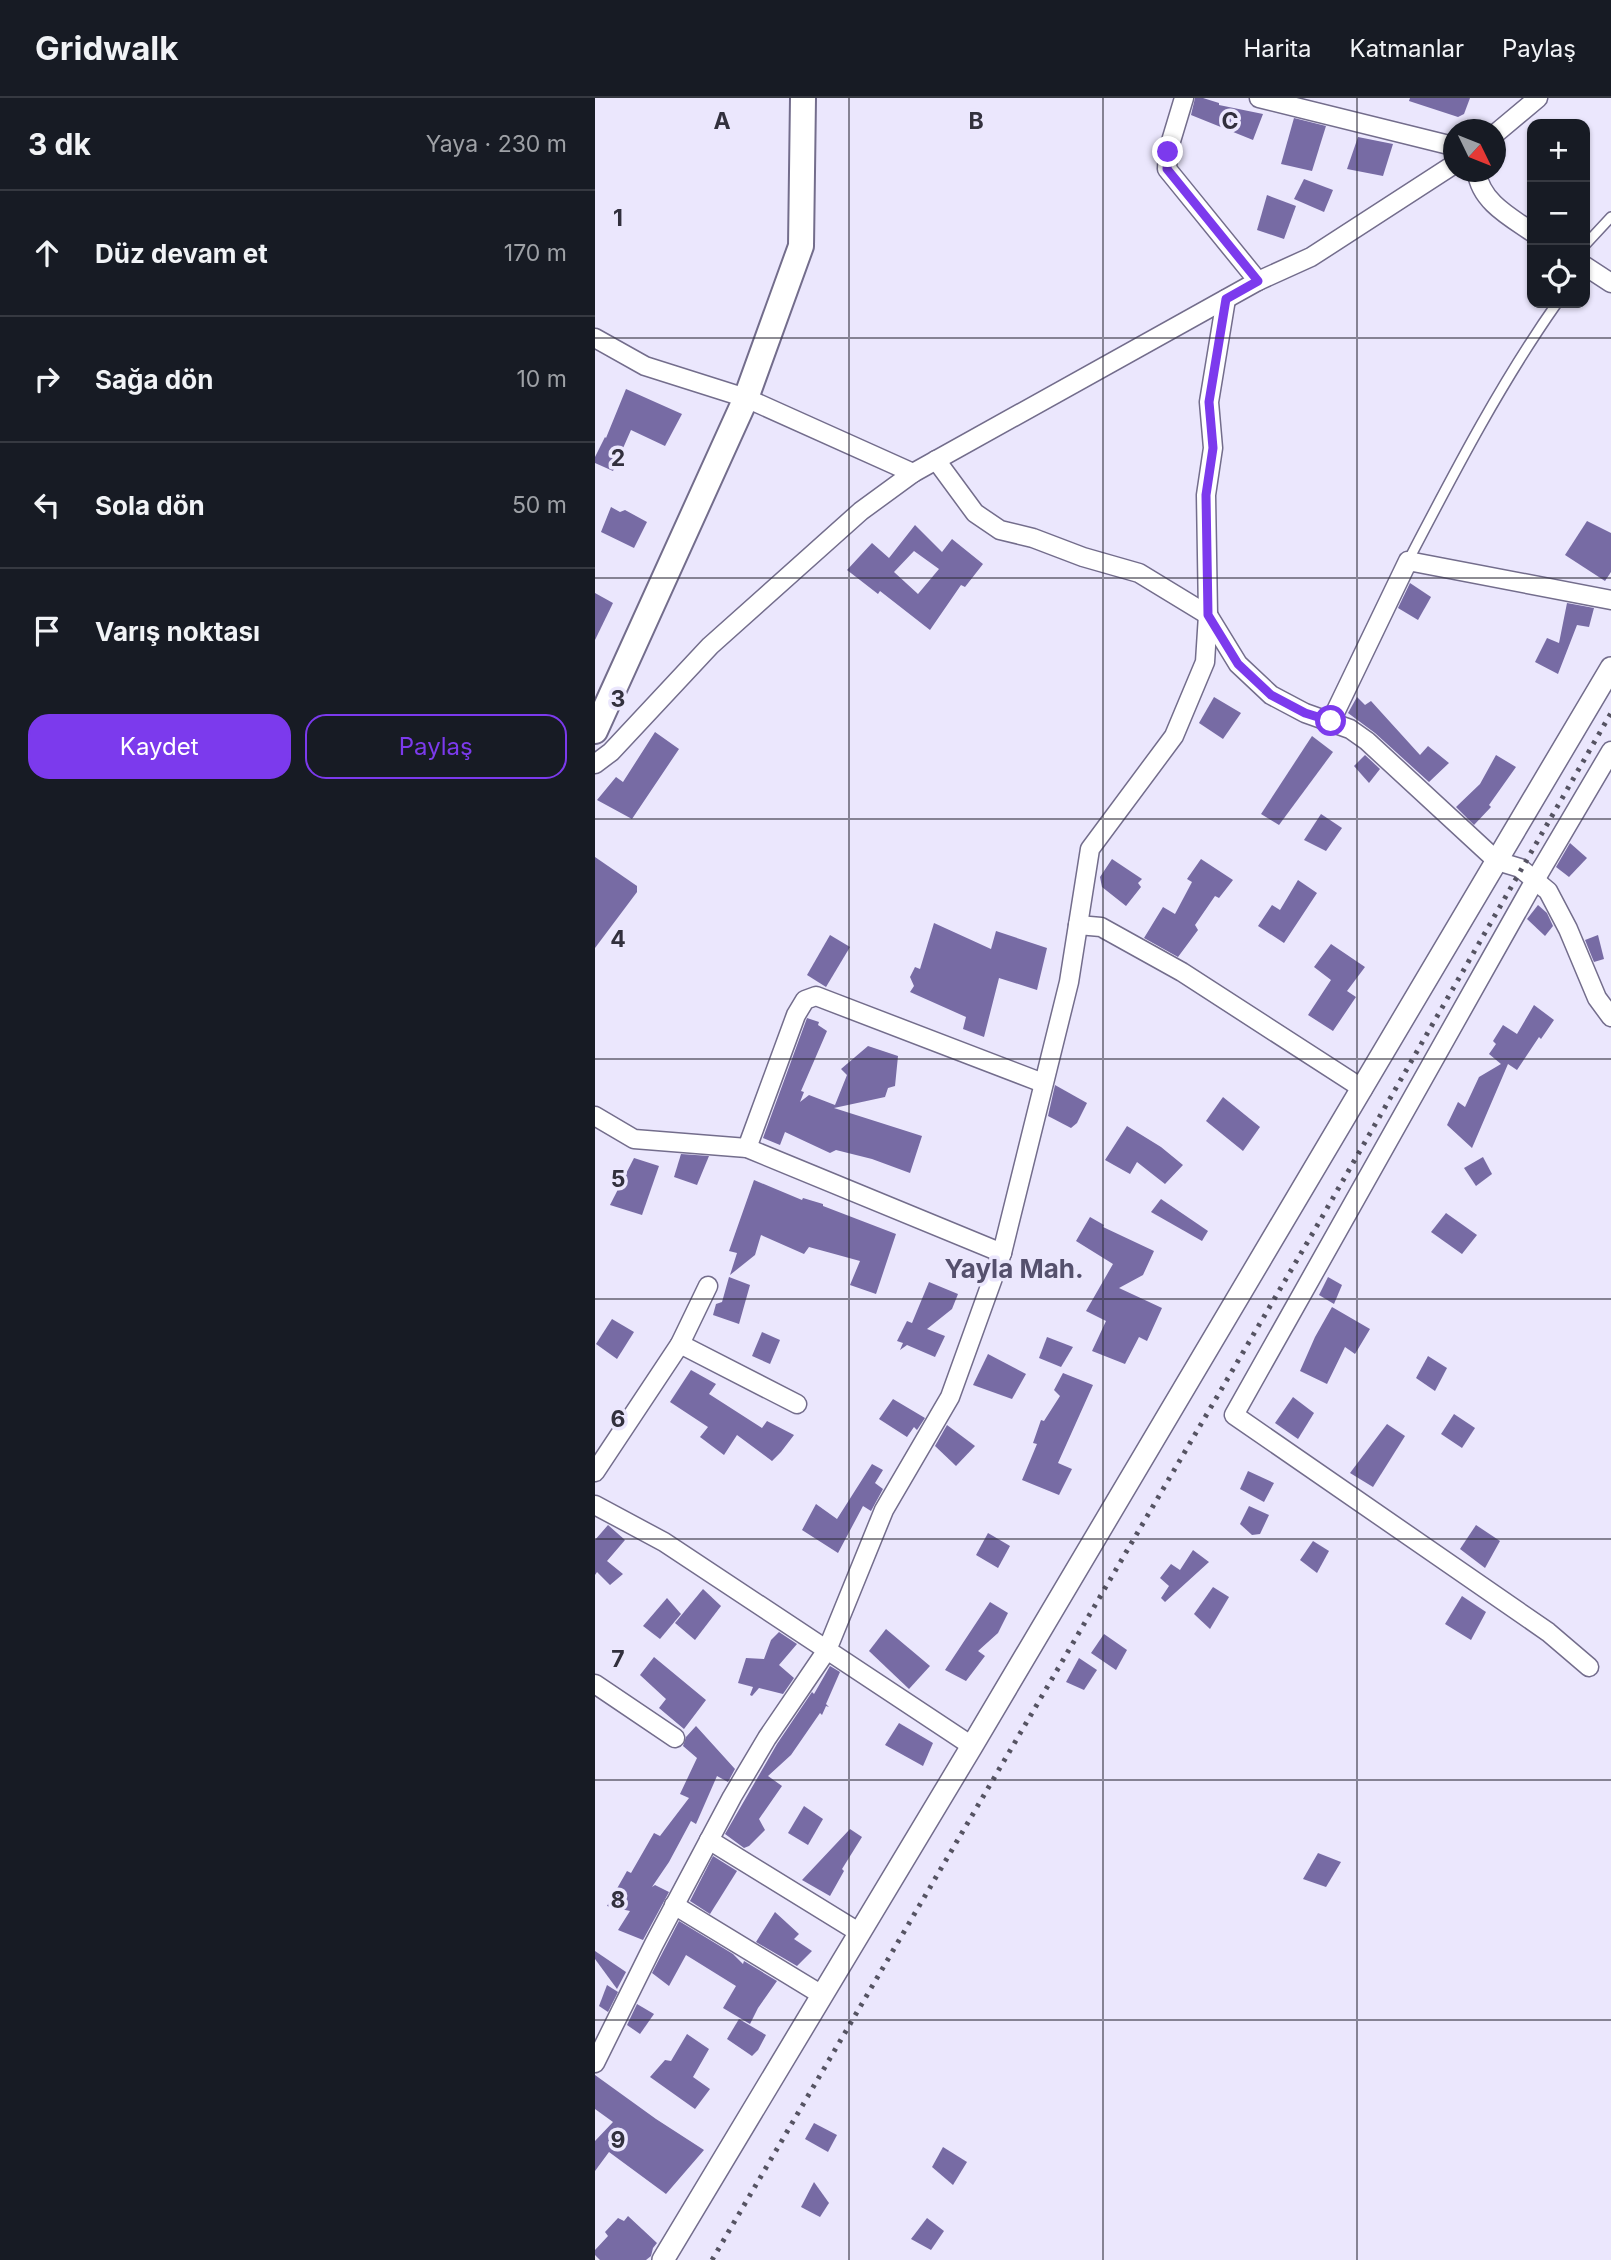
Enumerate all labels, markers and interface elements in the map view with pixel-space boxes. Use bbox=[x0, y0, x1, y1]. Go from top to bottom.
text: Gridwalk bbox=[35, 28, 178, 68]
text: Harita bbox=[1244, 34, 1312, 63]
text: Katmanlar bbox=[1350, 34, 1464, 63]
text: Paylaş bbox=[1502, 34, 1576, 63]
text: A bbox=[713, 107, 731, 135]
text: B bbox=[968, 107, 984, 135]
text: C bbox=[1221, 107, 1239, 135]
north arrow bbox=[1443, 119, 1506, 182]
map controls bbox=[1527, 119, 1590, 308]
button: + bbox=[1527, 119, 1590, 182]
text: 3 dk bbox=[28, 126, 91, 162]
text: Yaya · 230 m bbox=[426, 130, 567, 158]
route end bbox=[1152, 136, 1183, 167]
button: − bbox=[1527, 182, 1590, 245]
text: 1 bbox=[613, 204, 623, 232]
icon: ahead bbox=[28, 234, 66, 272]
text: Düz devam et bbox=[95, 238, 268, 269]
text: 170 m bbox=[504, 239, 567, 267]
button: locate bbox=[1527, 245, 1590, 308]
icon: right bbox=[28, 360, 66, 398]
text: Sağa dön bbox=[95, 364, 213, 395]
text: 10 m bbox=[517, 365, 567, 393]
text: 2 bbox=[611, 444, 625, 472]
icon: left bbox=[28, 486, 66, 524]
text: Sola dön bbox=[95, 490, 205, 521]
text: 50 m bbox=[512, 491, 567, 519]
icon: arrive bbox=[28, 612, 66, 650]
text: Varış noktası bbox=[95, 616, 260, 647]
text: 3 bbox=[611, 685, 625, 713]
route start bbox=[1315, 705, 1346, 736]
button: Kaydet bbox=[28, 714, 291, 779]
button: Paylaş bbox=[305, 714, 567, 779]
text: 4 bbox=[610, 925, 626, 953]
text: 5 bbox=[611, 1165, 625, 1193]
district label: Yayla Mah. bbox=[944, 1253, 1084, 1284]
text: 6 bbox=[611, 1405, 625, 1433]
text: 7 bbox=[611, 1645, 625, 1673]
text: 8 bbox=[611, 1886, 625, 1914]
text: 9 bbox=[611, 2126, 625, 2154]

